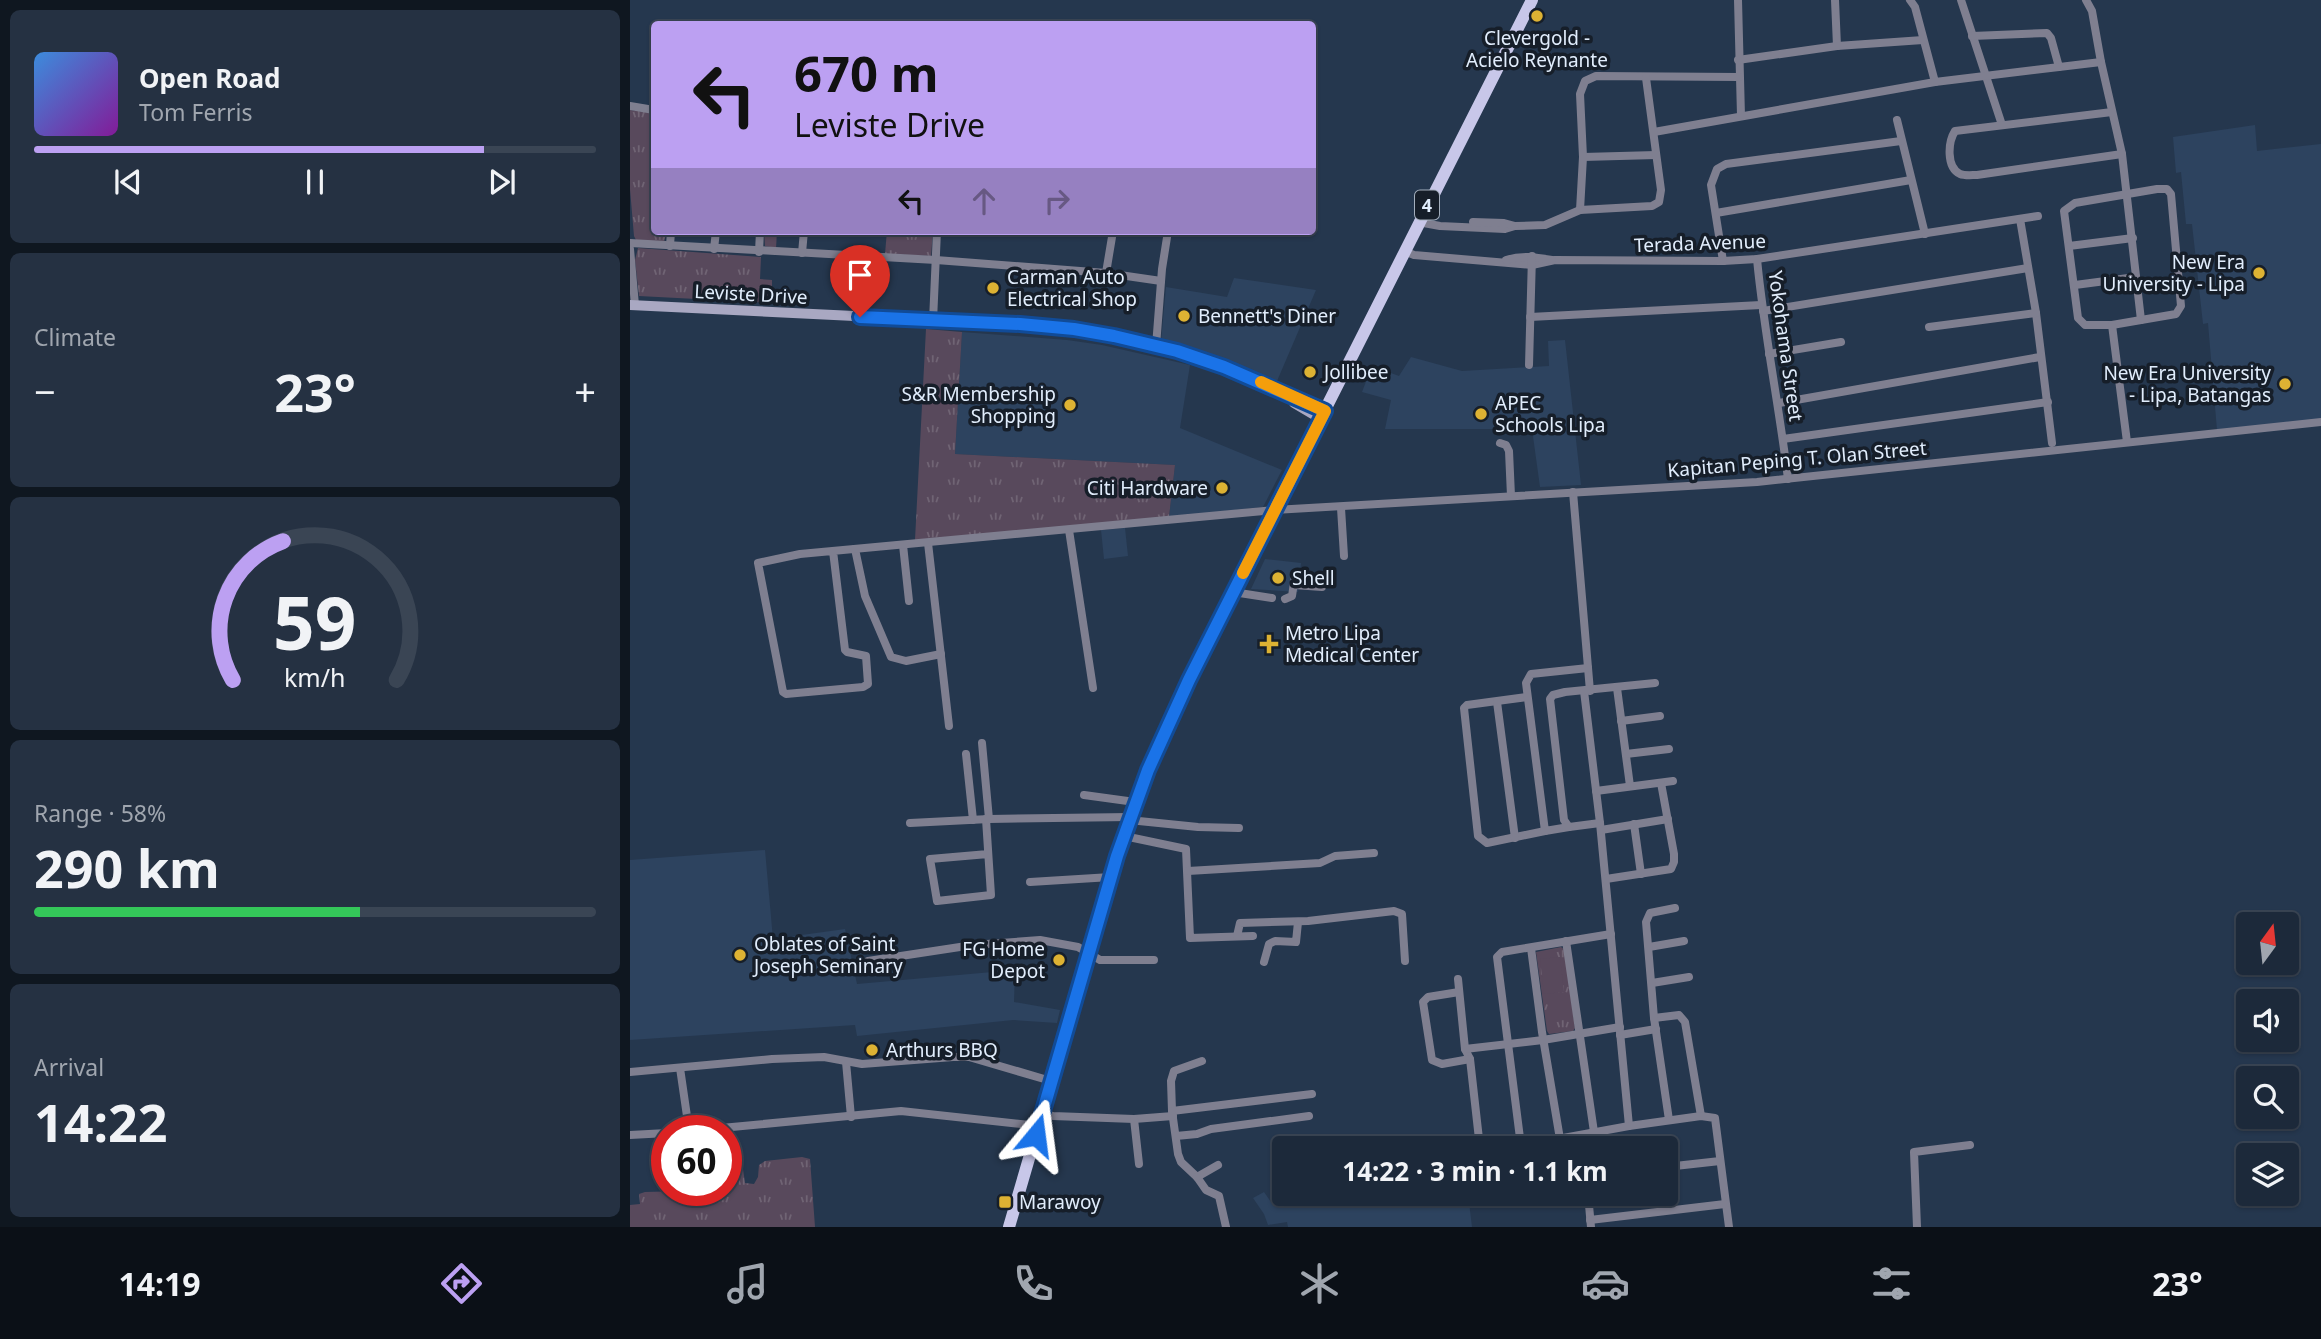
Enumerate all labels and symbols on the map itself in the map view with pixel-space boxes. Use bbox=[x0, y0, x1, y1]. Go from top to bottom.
marker: Clevergold - Acielo Reynante bbox=[1529, 8, 1545, 24]
place label: Clevergold - Acielo Reynante bbox=[1466, 25, 1608, 73]
road number: 4 bbox=[1415, 190, 1439, 220]
street label: Terada Avenue bbox=[1634, 228, 1766, 258]
pin bbox=[830, 245, 890, 317]
place label: New Era University - Lipa bbox=[2102, 249, 2245, 297]
place label: Carman Auto Electrical Shop bbox=[1007, 264, 1137, 312]
marker: New Era University - Lipa bbox=[2251, 265, 2267, 281]
street label: Yokohama Street bbox=[1763, 269, 1809, 423]
street label: Leviste Drive bbox=[694, 278, 808, 310]
marker: Carman Auto Electrical Shop bbox=[985, 280, 1001, 296]
place label: Bennett's Diner bbox=[1198, 303, 1336, 329]
marker: Bennett's Diner bbox=[1176, 308, 1192, 324]
place label: Jollibee bbox=[1322, 359, 1389, 385]
place label: New Era University - Lipa, Batangas bbox=[2103, 360, 2271, 408]
marker: Jollibee bbox=[1302, 364, 1318, 380]
marker: New Era University - Lipa, Batangas bbox=[2277, 376, 2293, 392]
place label: S&R Membership Shopping bbox=[902, 381, 1056, 429]
place label: APEC Schools Lipa bbox=[1495, 390, 1605, 438]
marker: S&R Membership Shopping bbox=[1062, 397, 1078, 413]
marker: APEC Schools Lipa bbox=[1473, 406, 1489, 422]
street label: Kapitan Peping T. Olan Street bbox=[1666, 435, 1928, 483]
place label: Citi Hardware bbox=[1087, 475, 1208, 501]
marker: Citi Hardware bbox=[1214, 480, 1230, 496]
place label: Shell bbox=[1292, 565, 1335, 591]
marker: Shell bbox=[1270, 570, 1286, 586]
place label: Metro Lipa Medical Center bbox=[1285, 620, 1419, 668]
marker: Metro Lipa Medical Center bbox=[1259, 634, 1279, 654]
north arrow bbox=[2236, 912, 2300, 975]
place label: Oblates of Saint Joseph Seminary bbox=[752, 931, 903, 979]
place label: FG Home Depot bbox=[962, 936, 1045, 984]
marker: Oblates of Saint Joseph Seminary bbox=[732, 947, 748, 963]
marker: FG Home Depot bbox=[1051, 952, 1067, 968]
place label: Arthurs BBQ bbox=[886, 1037, 998, 1063]
marker: Arthurs BBQ bbox=[864, 1042, 880, 1058]
position arrow bbox=[999, 1098, 1073, 1172]
speed limit sign: 60 bbox=[651, 1115, 742, 1206]
place label: Marawoy bbox=[1019, 1189, 1101, 1215]
marker: Marawoy bbox=[997, 1194, 1013, 1210]

